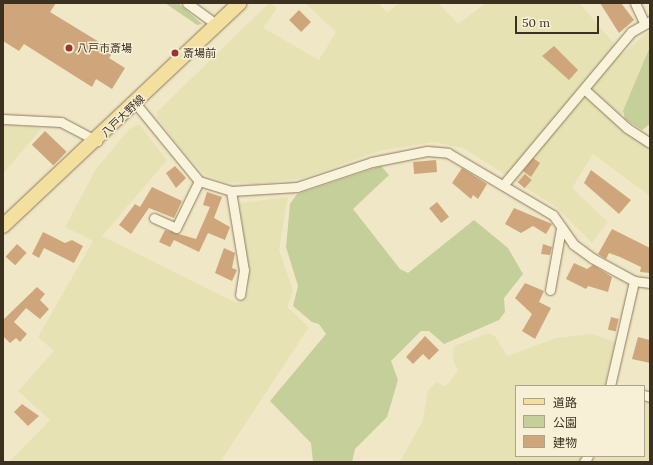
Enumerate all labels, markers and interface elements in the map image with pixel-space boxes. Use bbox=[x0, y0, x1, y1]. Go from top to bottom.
scale bar bbox=[517, 8, 601, 34]
text: 50 m bbox=[522, 15, 550, 30]
place label: 八戸市斎場 bbox=[77, 41, 132, 55]
marker: 八戸市斎場 bbox=[64, 43, 74, 53]
place label: 斎場前 bbox=[183, 46, 216, 60]
marker: 斎場前 bbox=[170, 48, 180, 58]
street label: 八戸大野線 bbox=[99, 92, 147, 140]
legend bbox=[515, 385, 645, 457]
text: 道路 bbox=[553, 395, 577, 410]
text: 公園 bbox=[553, 415, 577, 430]
text: 建物 bbox=[553, 435, 577, 450]

